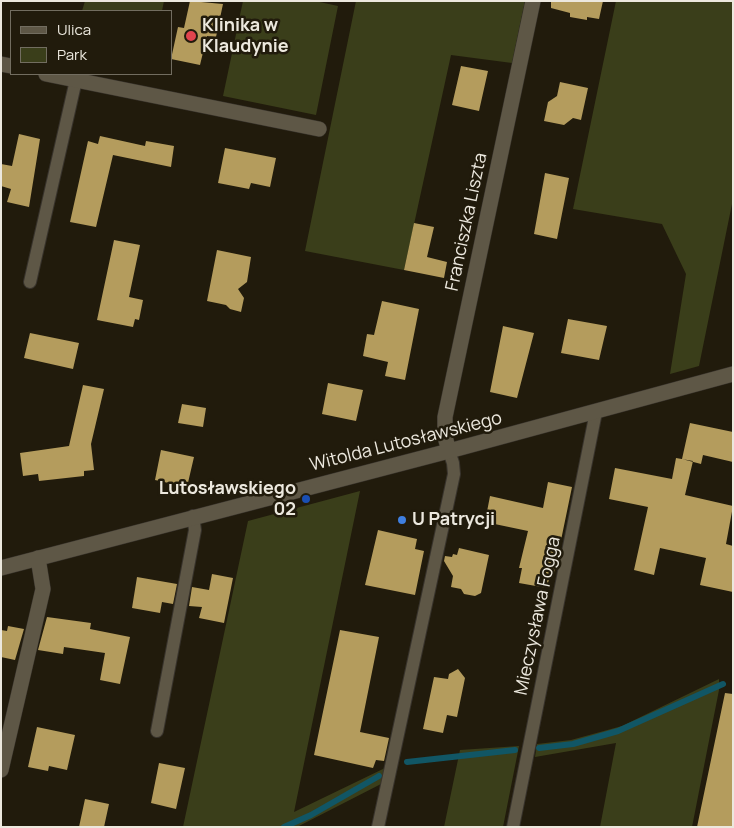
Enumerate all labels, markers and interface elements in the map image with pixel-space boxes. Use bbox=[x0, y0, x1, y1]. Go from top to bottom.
legend bbox=[10, 10, 172, 75]
place label: Klinika w Klaudynie bbox=[202, 15, 289, 58]
text: Ulica bbox=[57, 19, 91, 40]
marker: Klinika w Klaudynie bbox=[184, 29, 198, 43]
text: Park bbox=[57, 44, 87, 65]
street label: Franciszka Liszta bbox=[442, 151, 492, 293]
street label: Witolda Lutosławskiego bbox=[308, 408, 504, 476]
place label: Lutosławskiego 02 bbox=[159, 478, 296, 520]
marker: Lutosławskiego 02 bbox=[300, 493, 312, 505]
place label: U Patrycji bbox=[412, 509, 495, 531]
marker: U Patrycji bbox=[396, 514, 408, 526]
street label: Mieczysława Fogga bbox=[511, 535, 565, 697]

